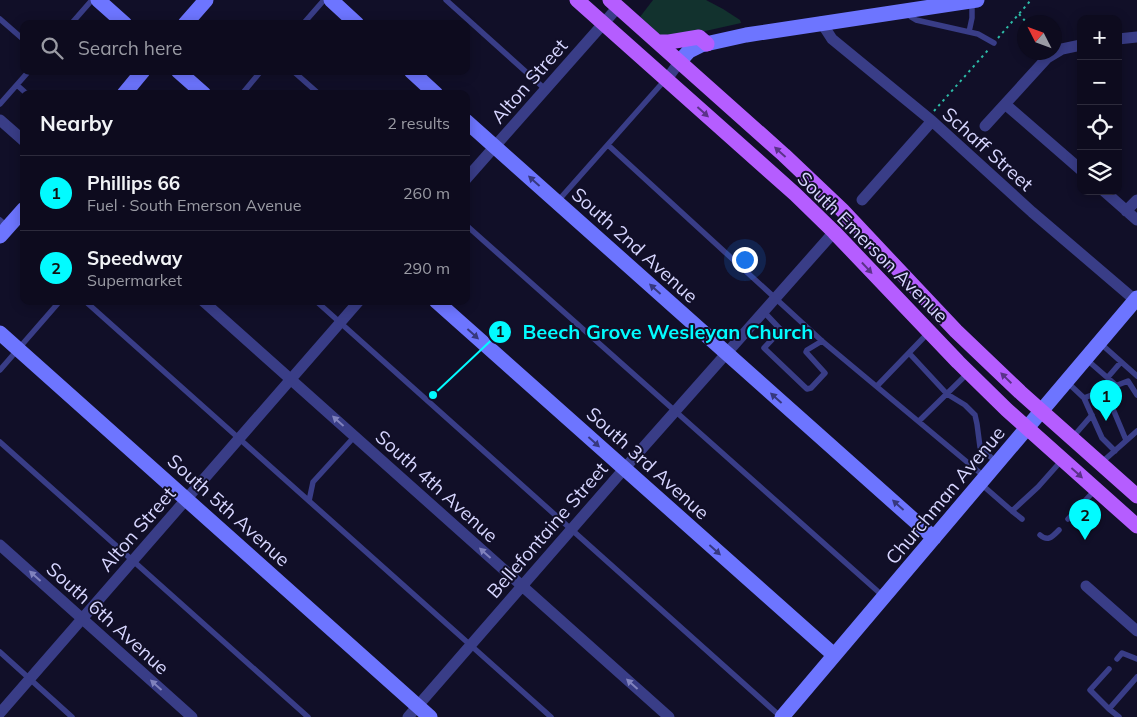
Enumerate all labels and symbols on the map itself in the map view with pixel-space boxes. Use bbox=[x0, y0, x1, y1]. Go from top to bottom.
north arrow bbox=[1017, 15, 1062, 60]
street label: Alton Street bbox=[486, 33, 573, 128]
street label: Schaff Street bbox=[938, 102, 1039, 196]
one-way arrow bbox=[696, 106, 708, 118]
one-way arrow bbox=[773, 146, 786, 157]
street label: South Emerson Avenue bbox=[792, 166, 954, 328]
one-way arrow bbox=[528, 175, 540, 187]
street label: South 2nd Avenue bbox=[567, 182, 703, 308]
your location bbox=[732, 247, 758, 273]
one-way arrow bbox=[861, 262, 873, 274]
one-way arrow bbox=[648, 284, 661, 295]
callout: Beech Grove Wesleyan Church bbox=[487, 315, 823, 350]
text: Beech Grove Wesleyan Church bbox=[523, 319, 813, 344]
text: 1 bbox=[495, 322, 505, 341]
one-way arrow bbox=[466, 328, 479, 339]
one-way arrow bbox=[1000, 372, 1012, 384]
pin: 1 bbox=[1090, 380, 1122, 421]
one-way arrow bbox=[770, 392, 783, 403]
street label: South 3rd Avenue bbox=[582, 402, 714, 524]
one-way arrow bbox=[332, 415, 344, 427]
street label: Churchman Avenue bbox=[880, 421, 1010, 569]
street label: South 4th Avenue bbox=[371, 425, 503, 547]
one-way arrow bbox=[588, 436, 600, 447]
street label: South 5th Avenue bbox=[163, 449, 295, 571]
street label: Bellefontaine Street bbox=[481, 457, 613, 603]
one-way arrow bbox=[1071, 467, 1083, 479]
street label: Alton Street bbox=[94, 481, 181, 576]
pin: 2 bbox=[1069, 499, 1101, 540]
one-way arrow bbox=[891, 500, 904, 511]
one-way arrow bbox=[709, 544, 721, 556]
one-way arrow bbox=[479, 547, 492, 558]
street label: South 6th Avenue bbox=[42, 557, 174, 679]
one-way arrow bbox=[29, 570, 41, 582]
one-way arrow bbox=[150, 679, 163, 690]
one-way arrow bbox=[626, 679, 639, 690]

